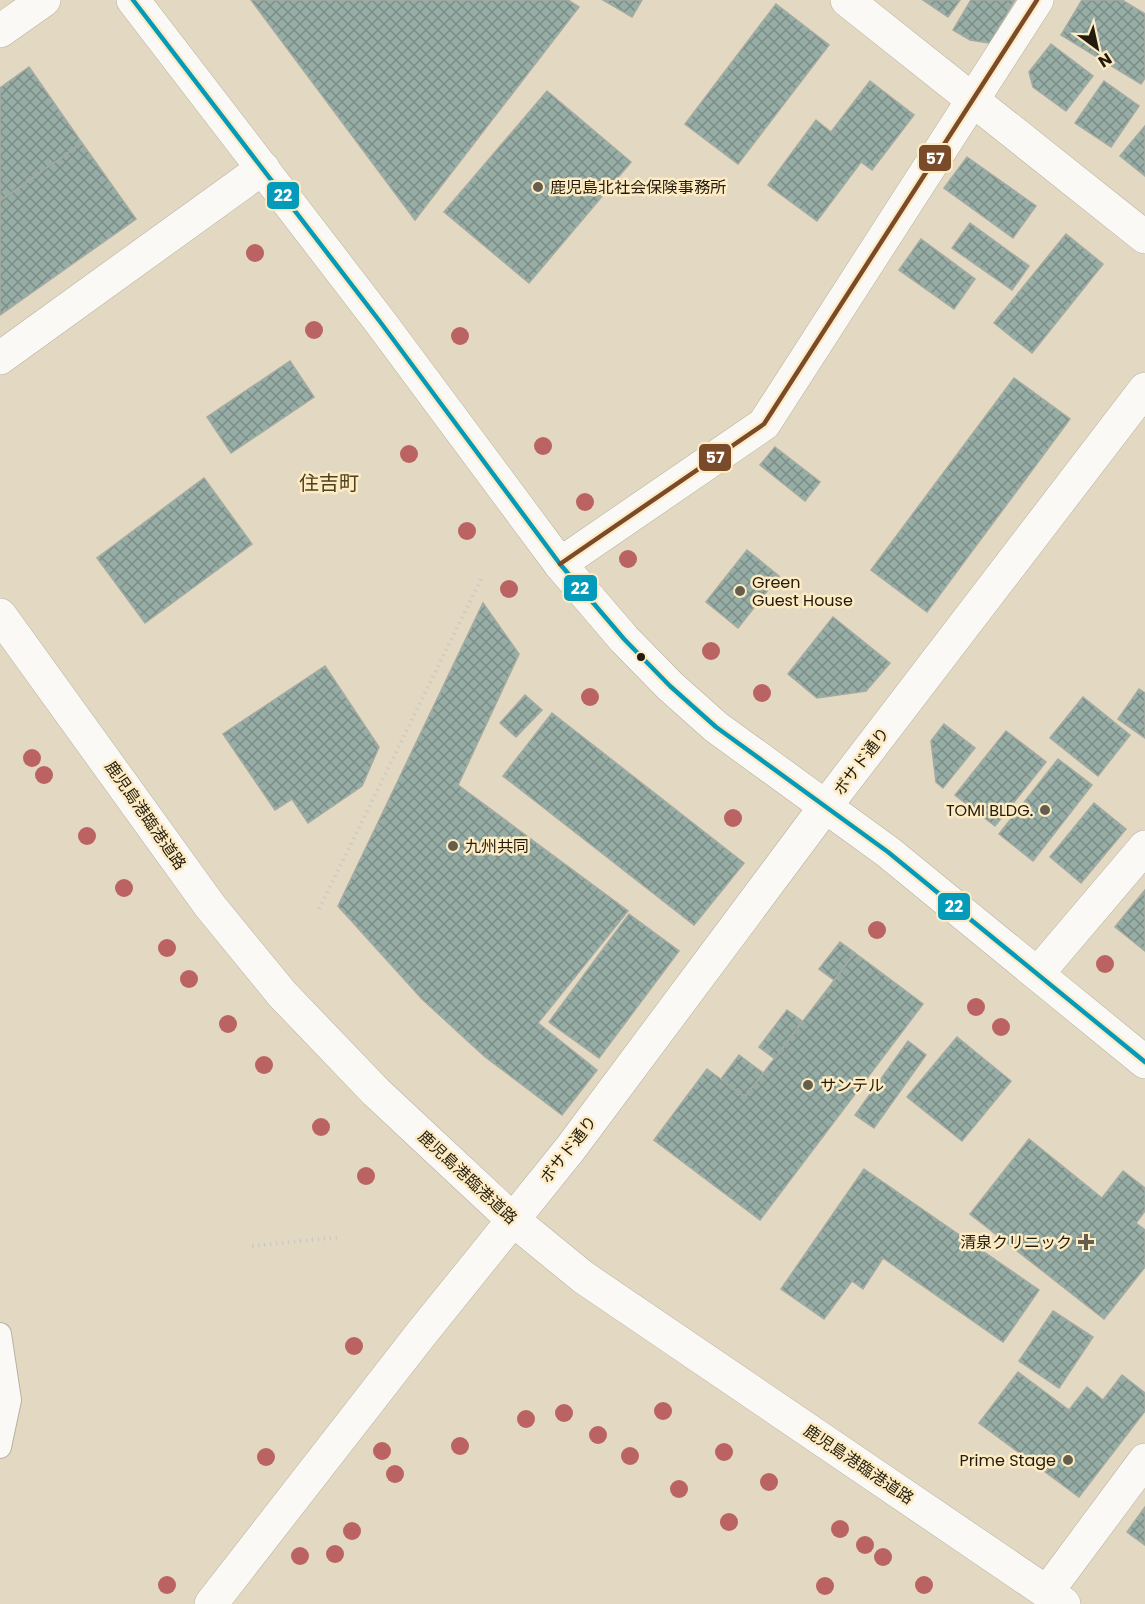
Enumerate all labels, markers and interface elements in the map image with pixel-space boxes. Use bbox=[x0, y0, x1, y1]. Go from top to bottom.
north arrow bbox=[1067, 18, 1127, 78]
text: N bbox=[1094, 47, 1116, 73]
line badge: 57 bbox=[918, 144, 952, 172]
text: 57 bbox=[926, 147, 945, 170]
place label: 鹿児島北社会保険事務所 bbox=[550, 176, 726, 199]
marker: 鹿児島北社会保険事務所 bbox=[531, 180, 545, 194]
line badge: 22 bbox=[266, 181, 300, 210]
text: 22 bbox=[274, 184, 292, 207]
line badge: 57 bbox=[698, 443, 732, 472]
text: 57 bbox=[706, 446, 725, 469]
district label: 住吉町 bbox=[299, 469, 359, 497]
place label: Green Guest House bbox=[752, 571, 853, 612]
line badge: 22 bbox=[563, 574, 598, 602]
text: 22 bbox=[571, 577, 589, 600]
marker: Green Guest House bbox=[733, 584, 747, 598]
unlabelled marker bbox=[635, 651, 647, 663]
street label: ボサド通り bbox=[828, 722, 895, 800]
street label: 鹿児島港臨港道路 bbox=[99, 756, 192, 874]
place label: TOMI BLDG. bbox=[946, 799, 1033, 822]
marker: TOMI BLDG. bbox=[1038, 803, 1052, 817]
place label: 九州共同 bbox=[465, 835, 529, 858]
marker: 九州共同 bbox=[446, 839, 460, 853]
line badge: 22 bbox=[937, 892, 971, 921]
text: 22 bbox=[945, 895, 963, 918]
place label: サンテル bbox=[820, 1074, 884, 1097]
marker: サンテル bbox=[801, 1078, 815, 1092]
street label: ボサド通り bbox=[535, 1111, 602, 1188]
street label: 鹿児島港臨港道路 bbox=[413, 1125, 522, 1229]
place label: 清泉クリニック bbox=[960, 1231, 1072, 1254]
marker: 清泉クリニック bbox=[1077, 1233, 1095, 1251]
street label: 鹿児島港臨港道路 bbox=[799, 1419, 918, 1510]
place label: Prime Stage bbox=[959, 1449, 1056, 1472]
marker: Prime Stage bbox=[1061, 1453, 1075, 1467]

